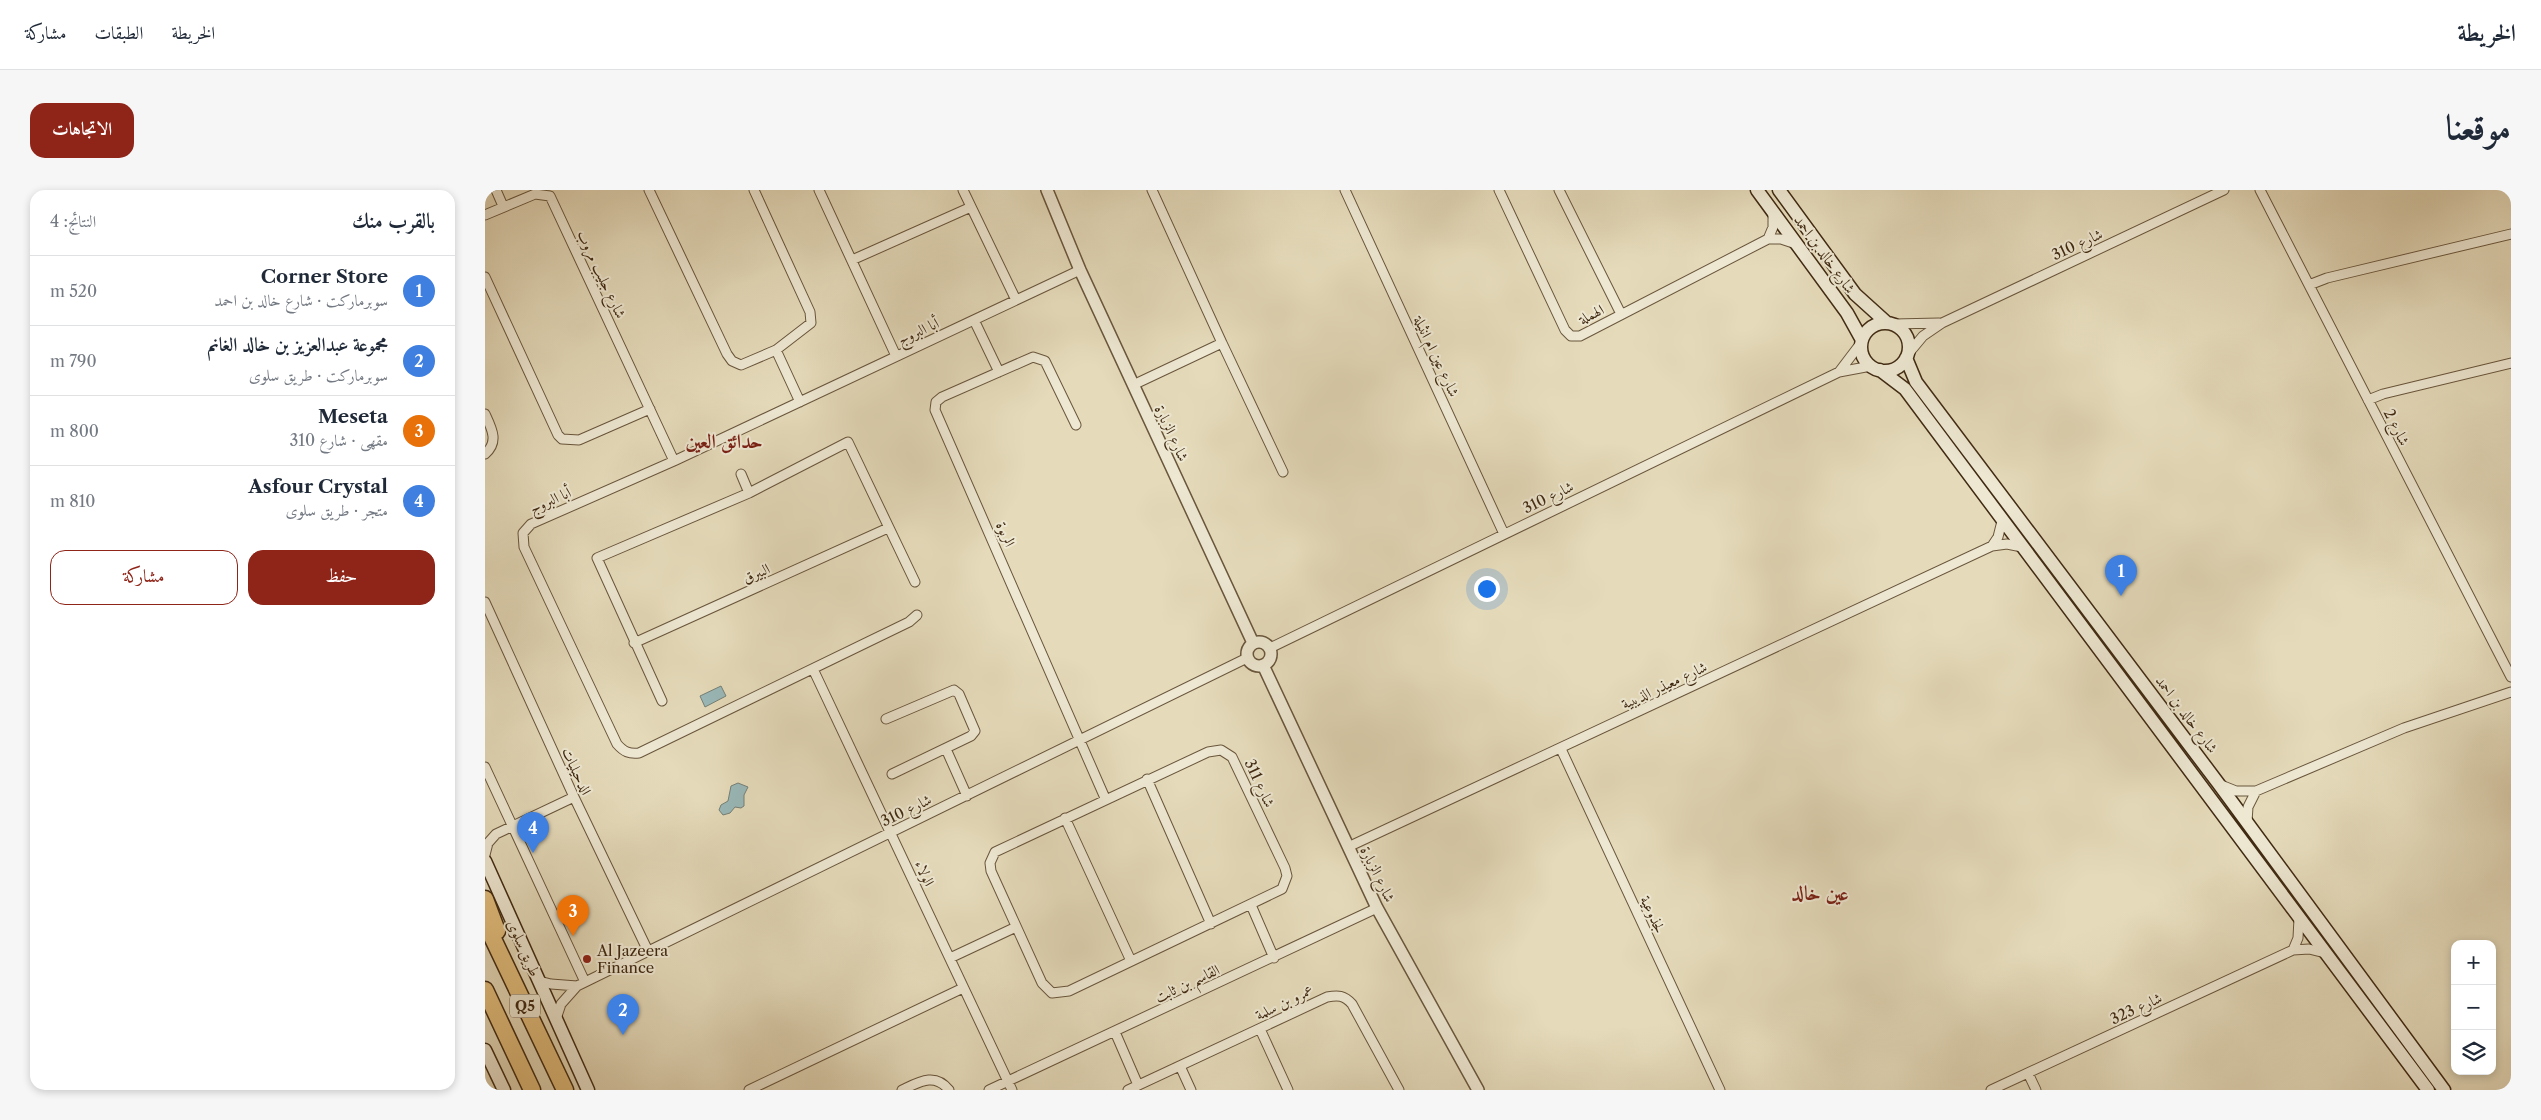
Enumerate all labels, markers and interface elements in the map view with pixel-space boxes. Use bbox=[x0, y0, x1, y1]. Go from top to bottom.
text: الخريطة bbox=[2458, 18, 2516, 47]
text: مشاركة bbox=[25, 22, 66, 44]
text: الطبقات bbox=[94, 22, 143, 44]
text: الخريطة bbox=[171, 22, 215, 44]
button: الاتجاهات bbox=[30, 103, 134, 158]
text: موقعنا bbox=[2446, 105, 2511, 148]
text: بالقرب منك bbox=[352, 208, 435, 233]
text: النتائج: 4 bbox=[50, 211, 96, 231]
street label: شارع خالد بن احمد bbox=[1787, 211, 1860, 299]
street label: شارع 310 bbox=[2048, 224, 2107, 268]
street label: شارع جليب مروب bbox=[570, 227, 631, 323]
text: Corner Store bbox=[261, 265, 388, 288]
text: 520 m bbox=[50, 281, 97, 301]
text: 1 bbox=[415, 281, 423, 301]
text: سوبرماركت · شارع خالد بن احمد bbox=[214, 290, 388, 310]
street label: الهملة bbox=[1574, 300, 1607, 329]
street label: شارع عين ام انثيلة bbox=[1406, 311, 1464, 401]
street label: أبا البروج bbox=[894, 312, 944, 352]
text: مجموعة عبدالعزيز بن خالد الغانم bbox=[207, 333, 388, 356]
text: 790 m bbox=[50, 351, 97, 371]
text: 2 bbox=[414, 351, 424, 371]
text: سوبرماركت · طريق سلوى bbox=[249, 365, 388, 385]
street label: شارع الزبارة bbox=[1147, 402, 1193, 466]
text: Meseta bbox=[318, 405, 388, 428]
street label: شارع 2 bbox=[2376, 405, 2414, 450]
text: 800 m bbox=[50, 421, 99, 441]
text: 3 bbox=[414, 421, 424, 441]
district label: حدائق العين bbox=[685, 429, 763, 454]
text: مقهى · شارع 310 bbox=[289, 430, 388, 450]
text: Asfour Crystal bbox=[248, 475, 388, 498]
street label: شارع 310 bbox=[1520, 477, 1578, 521]
street label: أبا البروج bbox=[526, 481, 576, 521]
text: 810 m bbox=[50, 491, 96, 511]
text: 4 bbox=[414, 491, 424, 511]
text: متجر · طريق سلوى bbox=[286, 500, 388, 520]
street label: الربوة bbox=[992, 518, 1020, 550]
button: مشاركة bbox=[50, 550, 238, 605]
button: حفظ bbox=[248, 550, 435, 605]
pin: 1 bbox=[2105, 555, 2137, 596]
street label: البيرق bbox=[739, 559, 773, 587]
your location bbox=[1474, 576, 1500, 602]
street label: شارع معيذر الذيبية bbox=[1618, 657, 1712, 717]
street label: شارع خالد بن احمد bbox=[2148, 671, 2222, 759]
street label: الدحيليات bbox=[558, 744, 596, 798]
street label: شارع 311 bbox=[1237, 756, 1279, 812]
street label: شارع 310 bbox=[878, 790, 936, 834]
pin: 4 bbox=[517, 812, 549, 853]
street label: شارع الزبارة bbox=[1353, 843, 1400, 907]
street label: الولاء bbox=[911, 857, 939, 889]
district label: عين خالد bbox=[1791, 881, 1849, 906]
street label: لجذوعية bbox=[1636, 892, 1670, 936]
pin: 3 bbox=[557, 895, 589, 936]
street label: طريق سلوى bbox=[502, 917, 545, 980]
map controls bbox=[2451, 940, 2496, 1075]
button: + bbox=[2451, 940, 2496, 985]
place label: Al Jazeera Finance bbox=[596, 941, 668, 977]
marker: Al Jazeera Finance bbox=[581, 953, 593, 965]
street label: القاسم بن ثابت bbox=[1152, 960, 1225, 1012]
street label: عمرو بن سلمة bbox=[1252, 980, 1317, 1025]
button: − bbox=[2451, 985, 2496, 1030]
street label: شارع 323 bbox=[2107, 988, 2167, 1032]
road number: Q5 bbox=[510, 994, 540, 1018]
pin: 2 bbox=[607, 994, 639, 1035]
button: layers bbox=[2451, 1030, 2496, 1075]

